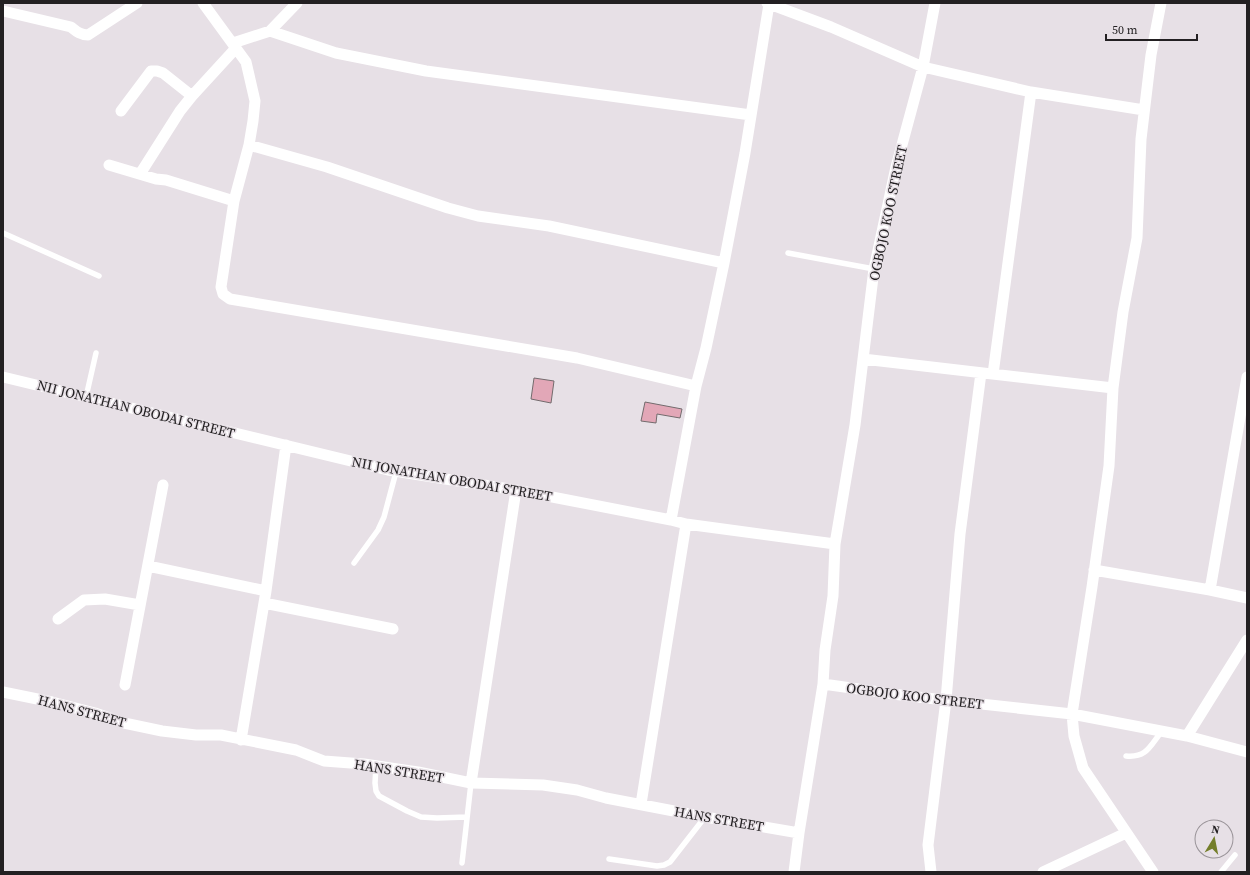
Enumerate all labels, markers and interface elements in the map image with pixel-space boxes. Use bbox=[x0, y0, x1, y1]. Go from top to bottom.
scale bar bbox=[1106, 16, 1197, 42]
text: 50 m bbox=[1112, 22, 1138, 38]
street label: OGBOJO KOO STREET bbox=[864, 143, 912, 283]
street label: NII JONATHAN OBODAI STREET bbox=[35, 375, 238, 443]
street label: NII JONATHAN OBODAI STREET bbox=[350, 451, 554, 507]
street label: OGBOJO KOO STREET bbox=[845, 678, 985, 714]
street label: HANS STREET bbox=[36, 690, 129, 733]
street label: HANS STREET bbox=[353, 754, 446, 788]
street label: HANS STREET bbox=[673, 801, 766, 837]
north arrow bbox=[1194, 819, 1234, 859]
text: N bbox=[1210, 822, 1221, 838]

